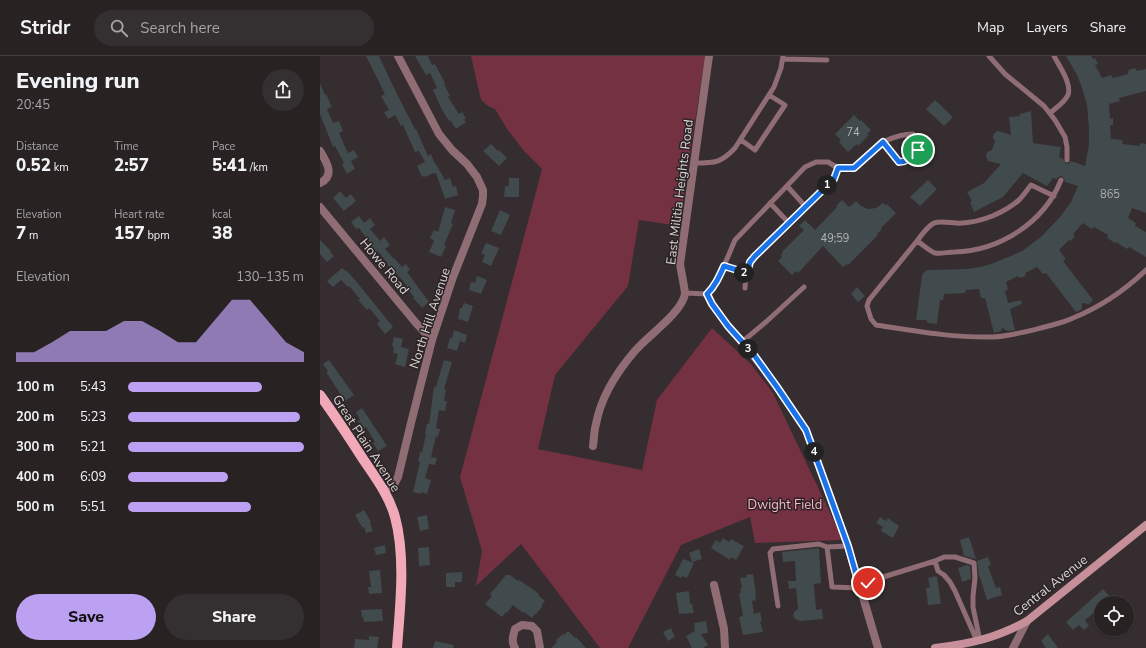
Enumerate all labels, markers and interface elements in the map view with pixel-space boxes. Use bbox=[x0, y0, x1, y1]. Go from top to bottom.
search box bbox=[94, 10, 374, 46]
text: Stridr bbox=[20, 15, 70, 41]
icon: search bbox=[108, 17, 130, 39]
text: Search here bbox=[140, 18, 220, 38]
text: Map bbox=[977, 18, 1004, 37]
text: Layers bbox=[1026, 18, 1068, 37]
text: Share bbox=[1090, 18, 1126, 37]
text: Evening run bbox=[16, 66, 140, 96]
button: share bbox=[262, 69, 304, 111]
text: 20:45 bbox=[16, 96, 50, 114]
street label: East Militia Heights Road bbox=[662, 118, 698, 266]
house number: 74 bbox=[846, 125, 860, 140]
pin bbox=[901, 133, 935, 167]
text: Distance bbox=[16, 139, 59, 154]
text: Time bbox=[114, 139, 138, 154]
text: Pace bbox=[212, 139, 235, 154]
icon: arrive bbox=[907, 139, 929, 161]
text: 0.52 bbox=[16, 154, 51, 177]
text: 2:57 bbox=[114, 154, 149, 177]
text: 5:41 bbox=[212, 154, 247, 177]
text: km bbox=[51, 160, 69, 175]
text: /km bbox=[247, 160, 268, 175]
pin: 1 bbox=[817, 175, 837, 195]
text: 1 bbox=[824, 177, 830, 192]
house number: 865 bbox=[1100, 187, 1120, 202]
text: Elevation bbox=[16, 207, 62, 222]
text: Heart rate bbox=[114, 207, 164, 222]
text: kcal bbox=[212, 207, 232, 222]
text: 7 bbox=[16, 222, 26, 245]
text: 157 bbox=[114, 222, 145, 245]
text: 38 bbox=[212, 222, 232, 245]
text: m bbox=[26, 228, 38, 243]
text: bpm bbox=[145, 228, 170, 243]
house number: 49;59 bbox=[821, 231, 849, 246]
street label: Howe Road bbox=[355, 235, 413, 299]
pin: 2 bbox=[734, 263, 754, 283]
street label: North Hill Avenue bbox=[405, 265, 455, 371]
text: 2 bbox=[741, 265, 747, 280]
text: Elevation bbox=[16, 268, 70, 286]
text: 130–135 m bbox=[236, 268, 304, 286]
pin: 3 bbox=[738, 339, 758, 359]
text: 3 bbox=[745, 341, 751, 356]
text: 100 m bbox=[16, 378, 54, 396]
text: 5:43 bbox=[80, 378, 106, 396]
street label: Great Plain Avenue bbox=[328, 391, 404, 496]
text: 200 m bbox=[16, 408, 54, 426]
text: 5:23 bbox=[80, 408, 106, 426]
text: 300 m bbox=[16, 438, 54, 456]
text: 5:21 bbox=[80, 438, 106, 456]
pin: 4 bbox=[804, 442, 824, 462]
text: 4 bbox=[811, 444, 817, 459]
text: 400 m bbox=[16, 468, 54, 486]
text: 6:09 bbox=[80, 468, 106, 486]
park label: Dwight Field bbox=[748, 496, 822, 514]
text: 500 m bbox=[16, 498, 54, 516]
text: 5:51 bbox=[80, 498, 106, 516]
street label: Central Avenue bbox=[1010, 551, 1092, 621]
pin bbox=[851, 566, 885, 600]
icon: check bbox=[857, 572, 879, 594]
button: Save bbox=[16, 594, 156, 640]
button: Share bbox=[164, 594, 304, 640]
map controls bbox=[1094, 596, 1134, 636]
button: locate bbox=[1094, 596, 1134, 636]

